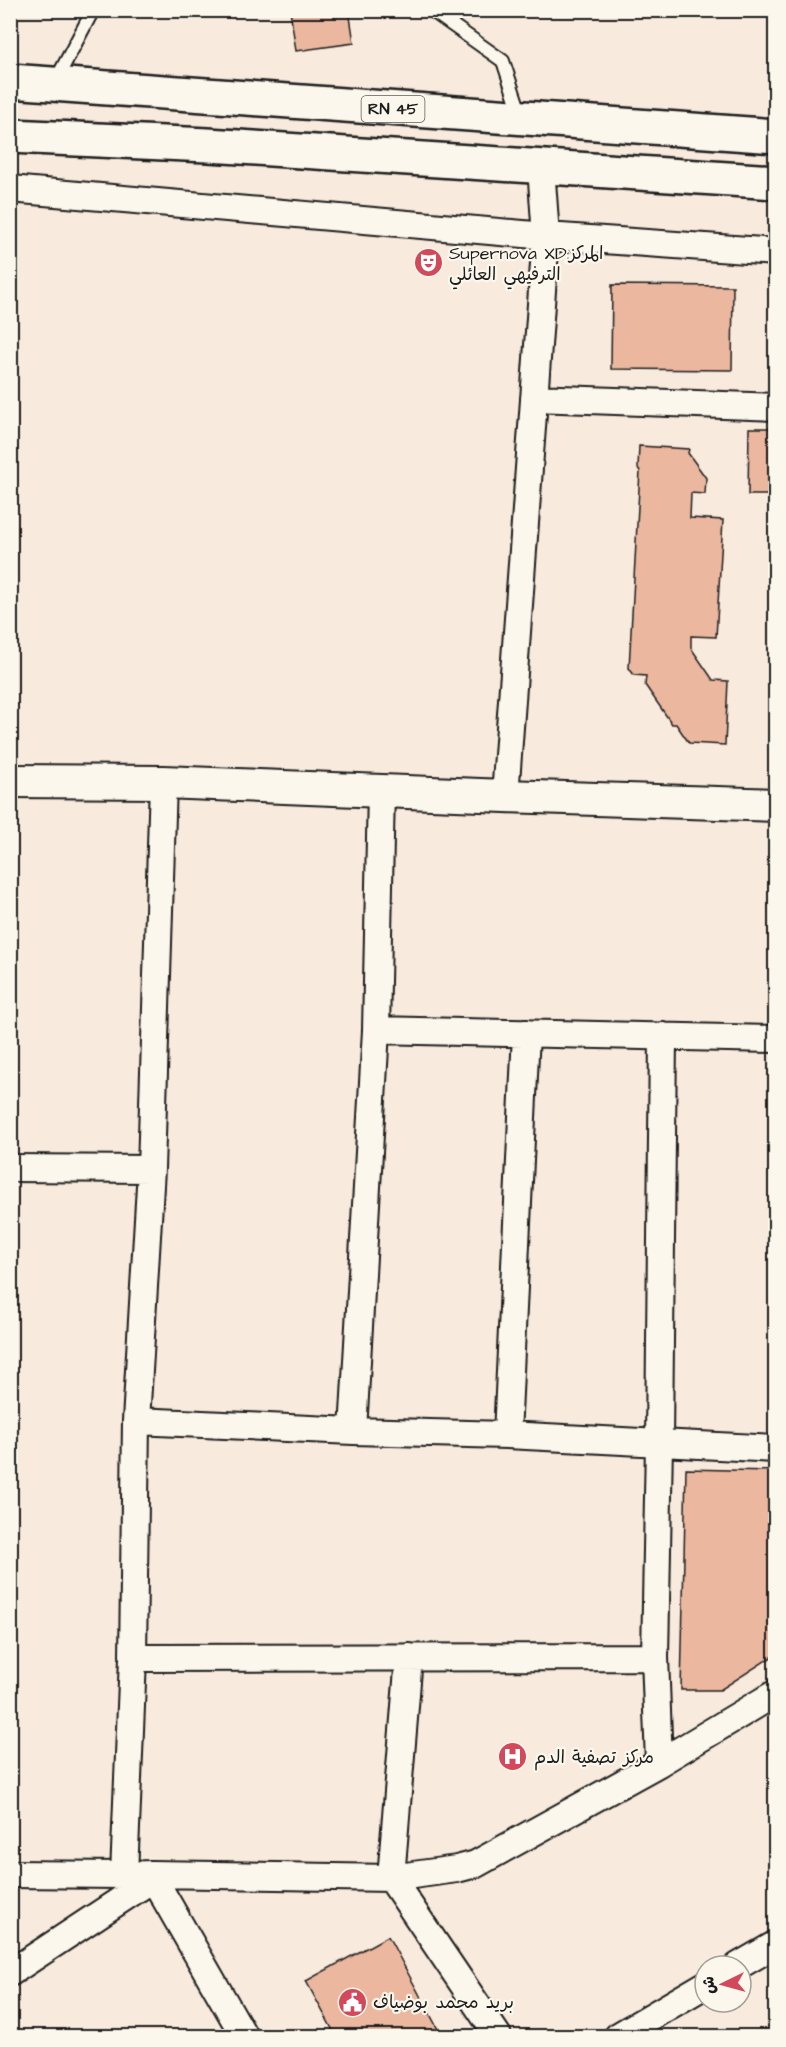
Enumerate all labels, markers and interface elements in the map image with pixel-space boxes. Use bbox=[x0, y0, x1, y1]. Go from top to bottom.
road number: RN 45 bbox=[362, 96, 424, 122]
place label: Supernova XD;المركز الترفيهي العائلي bbox=[449, 241, 604, 290]
theatre icon: Supernova XD;المركز الترفيهي العائلي bbox=[412, 247, 444, 279]
hospital icon: مركز تصفية الدم bbox=[497, 1741, 529, 1773]
place label: مركز تصفية الدم bbox=[534, 1745, 654, 1771]
north arrow bbox=[693, 1954, 753, 2014]
text: ش bbox=[697, 1975, 721, 1995]
public building icon: بريد محمد بوضياف bbox=[336, 1986, 368, 2018]
place label: بريد محمد بوضياف bbox=[373, 1990, 514, 2015]

